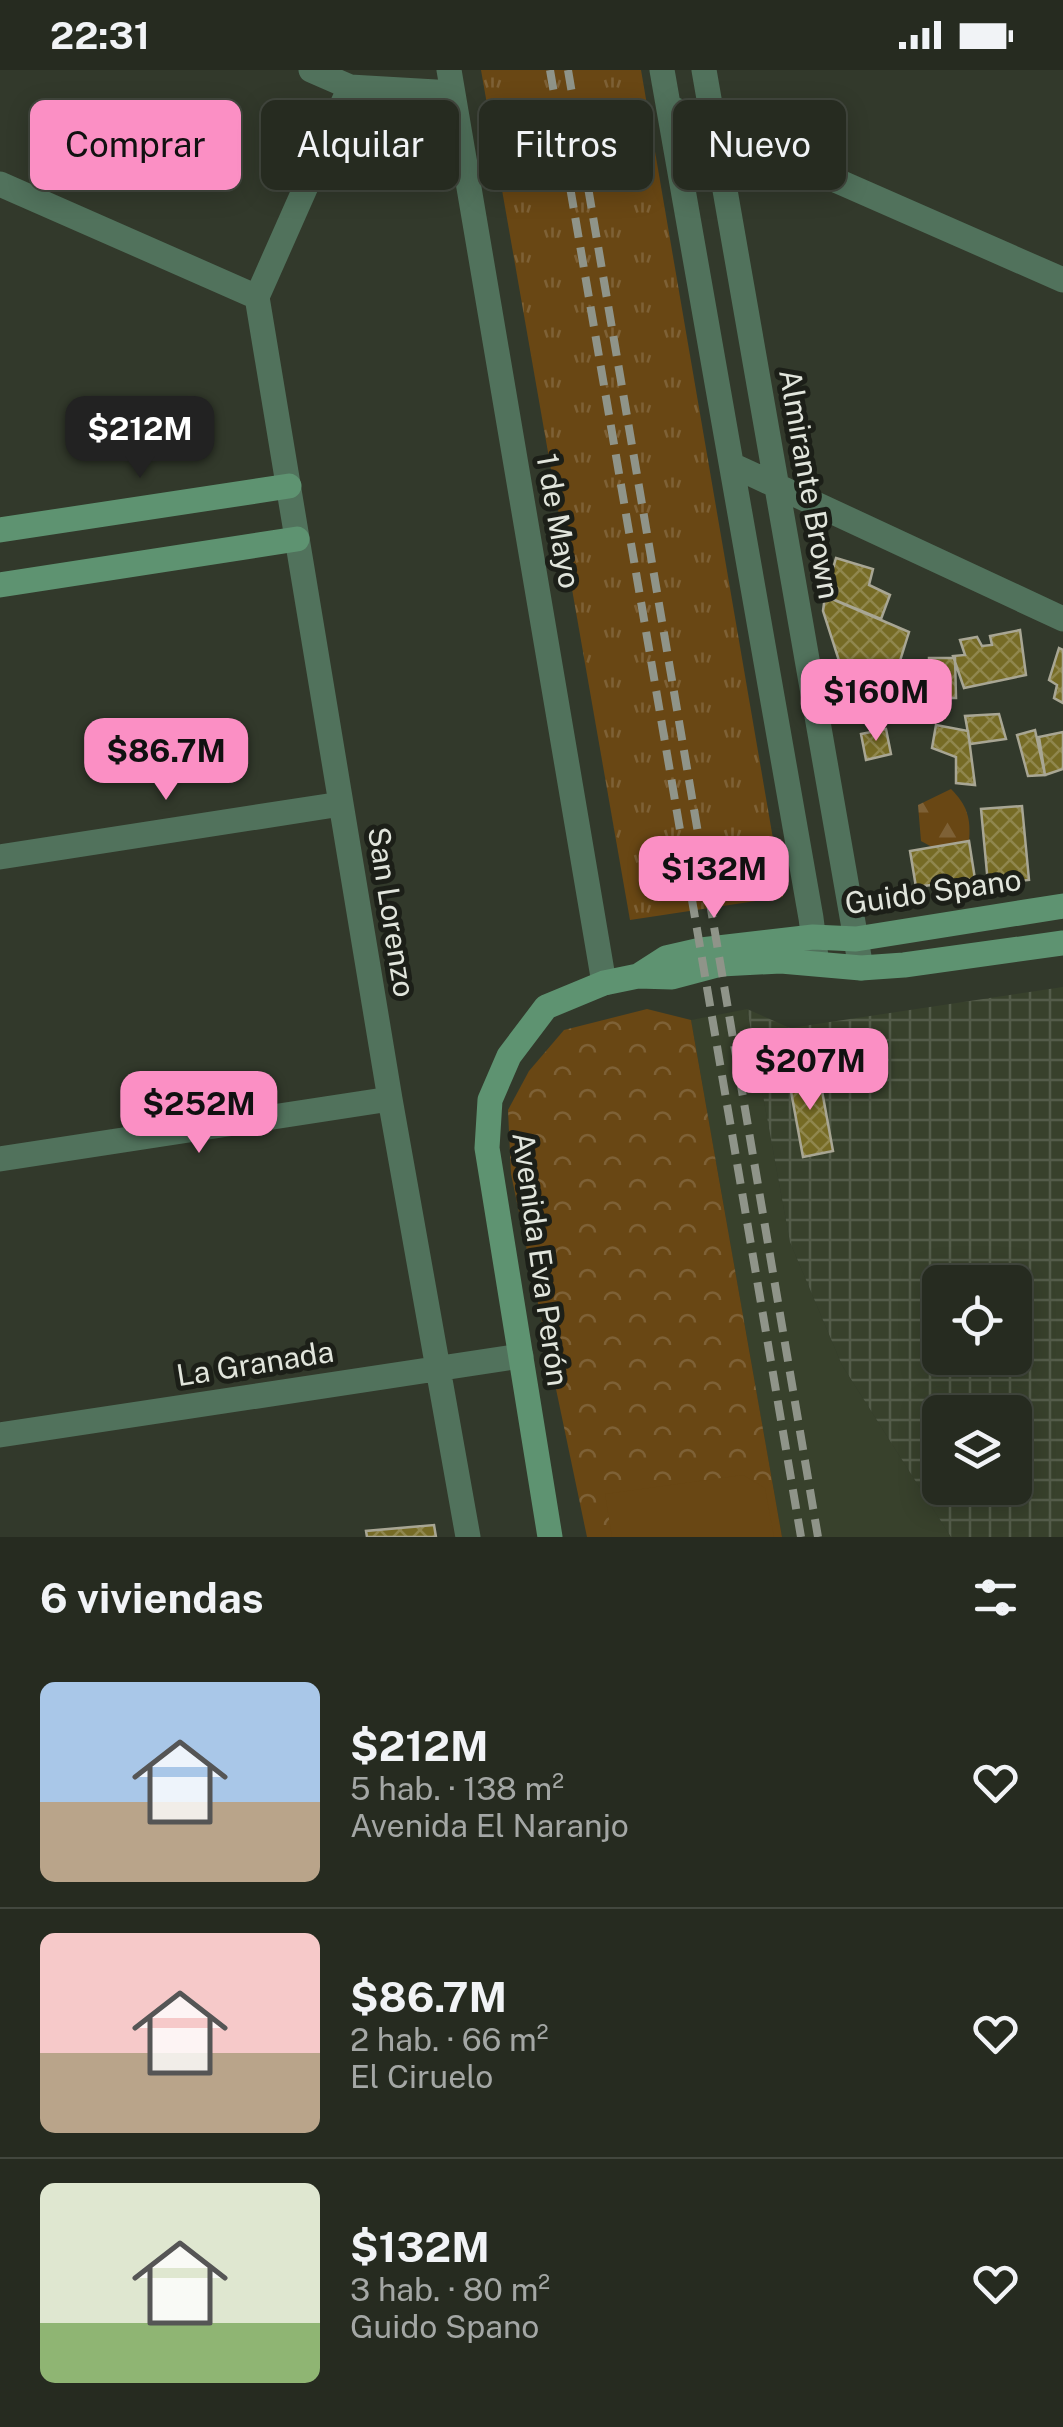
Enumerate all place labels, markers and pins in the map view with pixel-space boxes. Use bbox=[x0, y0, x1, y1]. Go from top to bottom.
pin: $212M bbox=[70, 396, 210, 481]
pin: $160M bbox=[806, 659, 946, 744]
pin: $86.7M bbox=[85, 718, 247, 803]
pin: $132M bbox=[644, 836, 784, 921]
pin: $207M bbox=[740, 1028, 880, 1113]
pin: $252M bbox=[129, 1071, 269, 1156]

